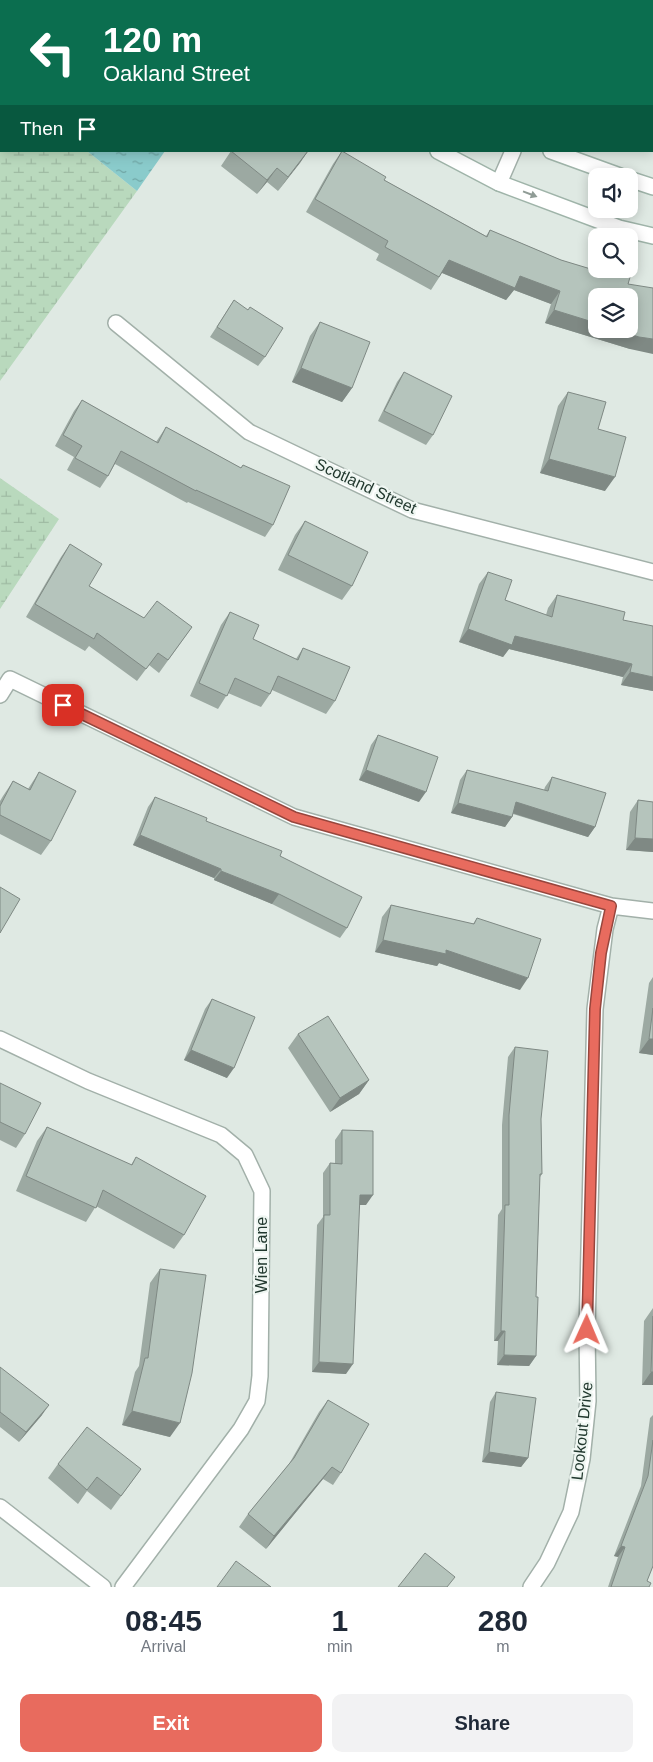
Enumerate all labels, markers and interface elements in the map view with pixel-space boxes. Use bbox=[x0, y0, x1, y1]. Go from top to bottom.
icon: left bbox=[20, 20, 85, 85]
text: 120 m bbox=[103, 20, 202, 59]
text: Oakland Street bbox=[103, 61, 250, 86]
icon: arrive bbox=[73, 115, 101, 143]
text: Then bbox=[20, 118, 63, 139]
map controls bbox=[588, 168, 638, 338]
button: sound bbox=[588, 168, 638, 218]
one-way arrow bbox=[523, 190, 538, 198]
button: search bbox=[588, 228, 638, 278]
button: layers bbox=[588, 288, 638, 338]
street label: Scotland Street bbox=[313, 455, 420, 517]
pin bbox=[42, 684, 84, 726]
icon: arrive bbox=[49, 691, 77, 719]
street label: Wien Lane bbox=[253, 1217, 270, 1293]
position arrow bbox=[560, 1303, 612, 1355]
street label: Lookout Drive bbox=[568, 1381, 596, 1481]
text: 08:45 bbox=[125, 1604, 202, 1637]
text: 1 bbox=[331, 1604, 348, 1637]
text: 280 bbox=[478, 1604, 528, 1637]
text: Arrival bbox=[141, 1638, 186, 1655]
text: min bbox=[327, 1638, 353, 1655]
text: m bbox=[496, 1638, 509, 1655]
button: Exit bbox=[20, 1694, 322, 1752]
button: Share bbox=[332, 1694, 633, 1752]

